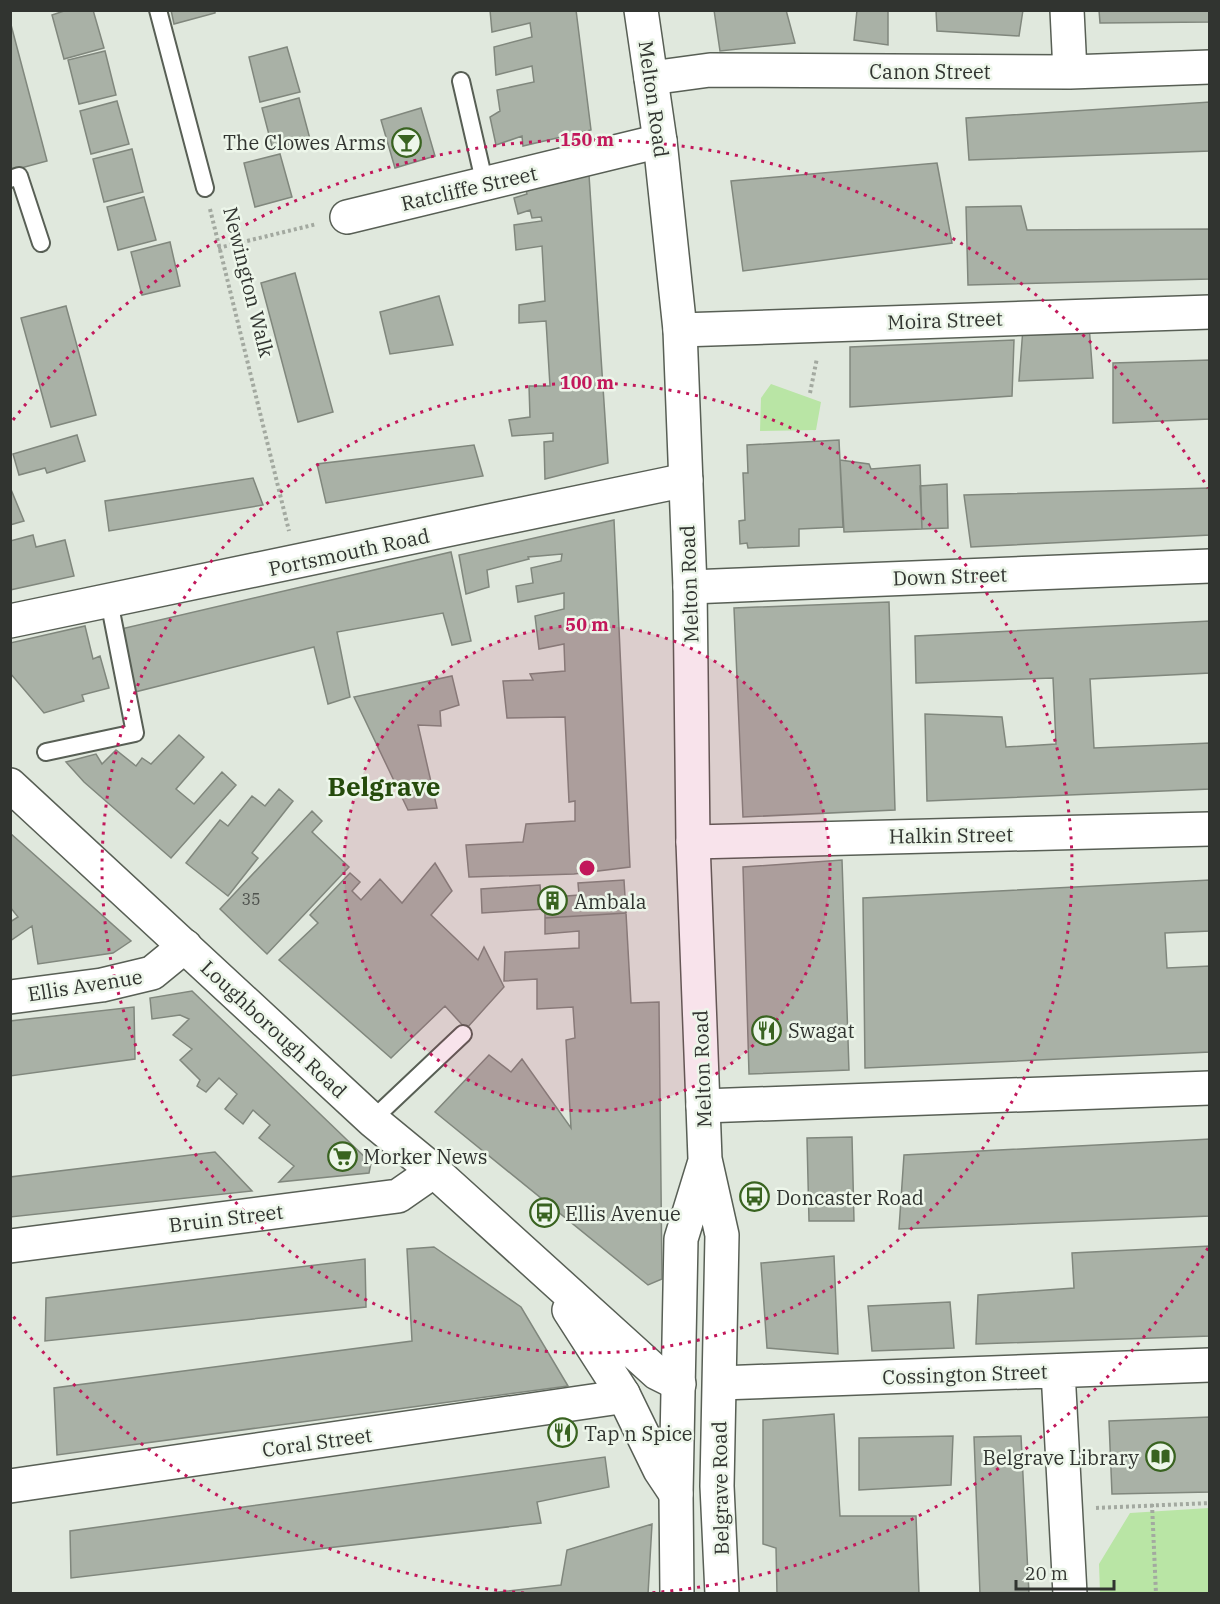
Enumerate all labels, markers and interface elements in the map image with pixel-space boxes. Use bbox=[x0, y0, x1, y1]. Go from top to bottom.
street label: Melton Road bbox=[632, 39, 676, 159]
street label: Canon Street bbox=[869, 58, 991, 85]
bar icon: The Clowes Arms bbox=[391, 126, 423, 158]
text: 150 m bbox=[560, 128, 615, 151]
place label: The Clowes Arms bbox=[223, 129, 386, 156]
street label: Ratcliffe Street bbox=[398, 159, 540, 217]
street label: Newington Walk bbox=[217, 204, 281, 360]
street label: Moira Street bbox=[887, 304, 1003, 336]
text: 100 m bbox=[560, 371, 615, 394]
street label: Portsmouth Road bbox=[266, 522, 432, 582]
street label: Melton Road bbox=[673, 525, 705, 643]
street label: Down Street bbox=[892, 561, 1008, 591]
text: 50 m bbox=[565, 613, 609, 636]
district label: Belgrave bbox=[328, 769, 440, 803]
street label: Halkin Street bbox=[889, 820, 1013, 850]
centre of rings bbox=[577, 858, 597, 878]
building icon: Ambala bbox=[537, 885, 569, 917]
place label: Ambala bbox=[574, 888, 647, 915]
house number: 35 bbox=[241, 889, 261, 909]
street label: Loughborough Road bbox=[195, 954, 353, 1104]
street label: Ellis Avenue bbox=[26, 963, 144, 1007]
street label: Melton Road bbox=[686, 1010, 718, 1128]
restaurant icon: Swagat bbox=[751, 1014, 783, 1046]
place label: Swagat bbox=[788, 1017, 855, 1044]
supermarket icon: Morker News bbox=[326, 1140, 358, 1172]
place label: Morker News bbox=[363, 1143, 488, 1170]
bus stop icon: Doncaster Road bbox=[739, 1181, 771, 1213]
place label: Doncaster Road bbox=[776, 1184, 924, 1211]
bus stop icon: Ellis Avenue bbox=[528, 1197, 560, 1229]
street label: Bruin Street bbox=[167, 1198, 285, 1238]
place label: Ellis Avenue bbox=[565, 1200, 681, 1227]
street label: Cossington Street bbox=[882, 1358, 1048, 1390]
restaurant icon: Tap n Spice bbox=[547, 1417, 579, 1449]
place label: Tap n Spice bbox=[584, 1420, 693, 1447]
street label: Coral Street bbox=[260, 1421, 374, 1463]
street label: Belgrave Road bbox=[705, 1421, 735, 1555]
library icon: Belgrave Library bbox=[1144, 1441, 1176, 1473]
place label: Belgrave Library bbox=[983, 1444, 1139, 1471]
scale bar bbox=[1016, 1553, 1114, 1591]
text: 20 m bbox=[1025, 1562, 1068, 1585]

